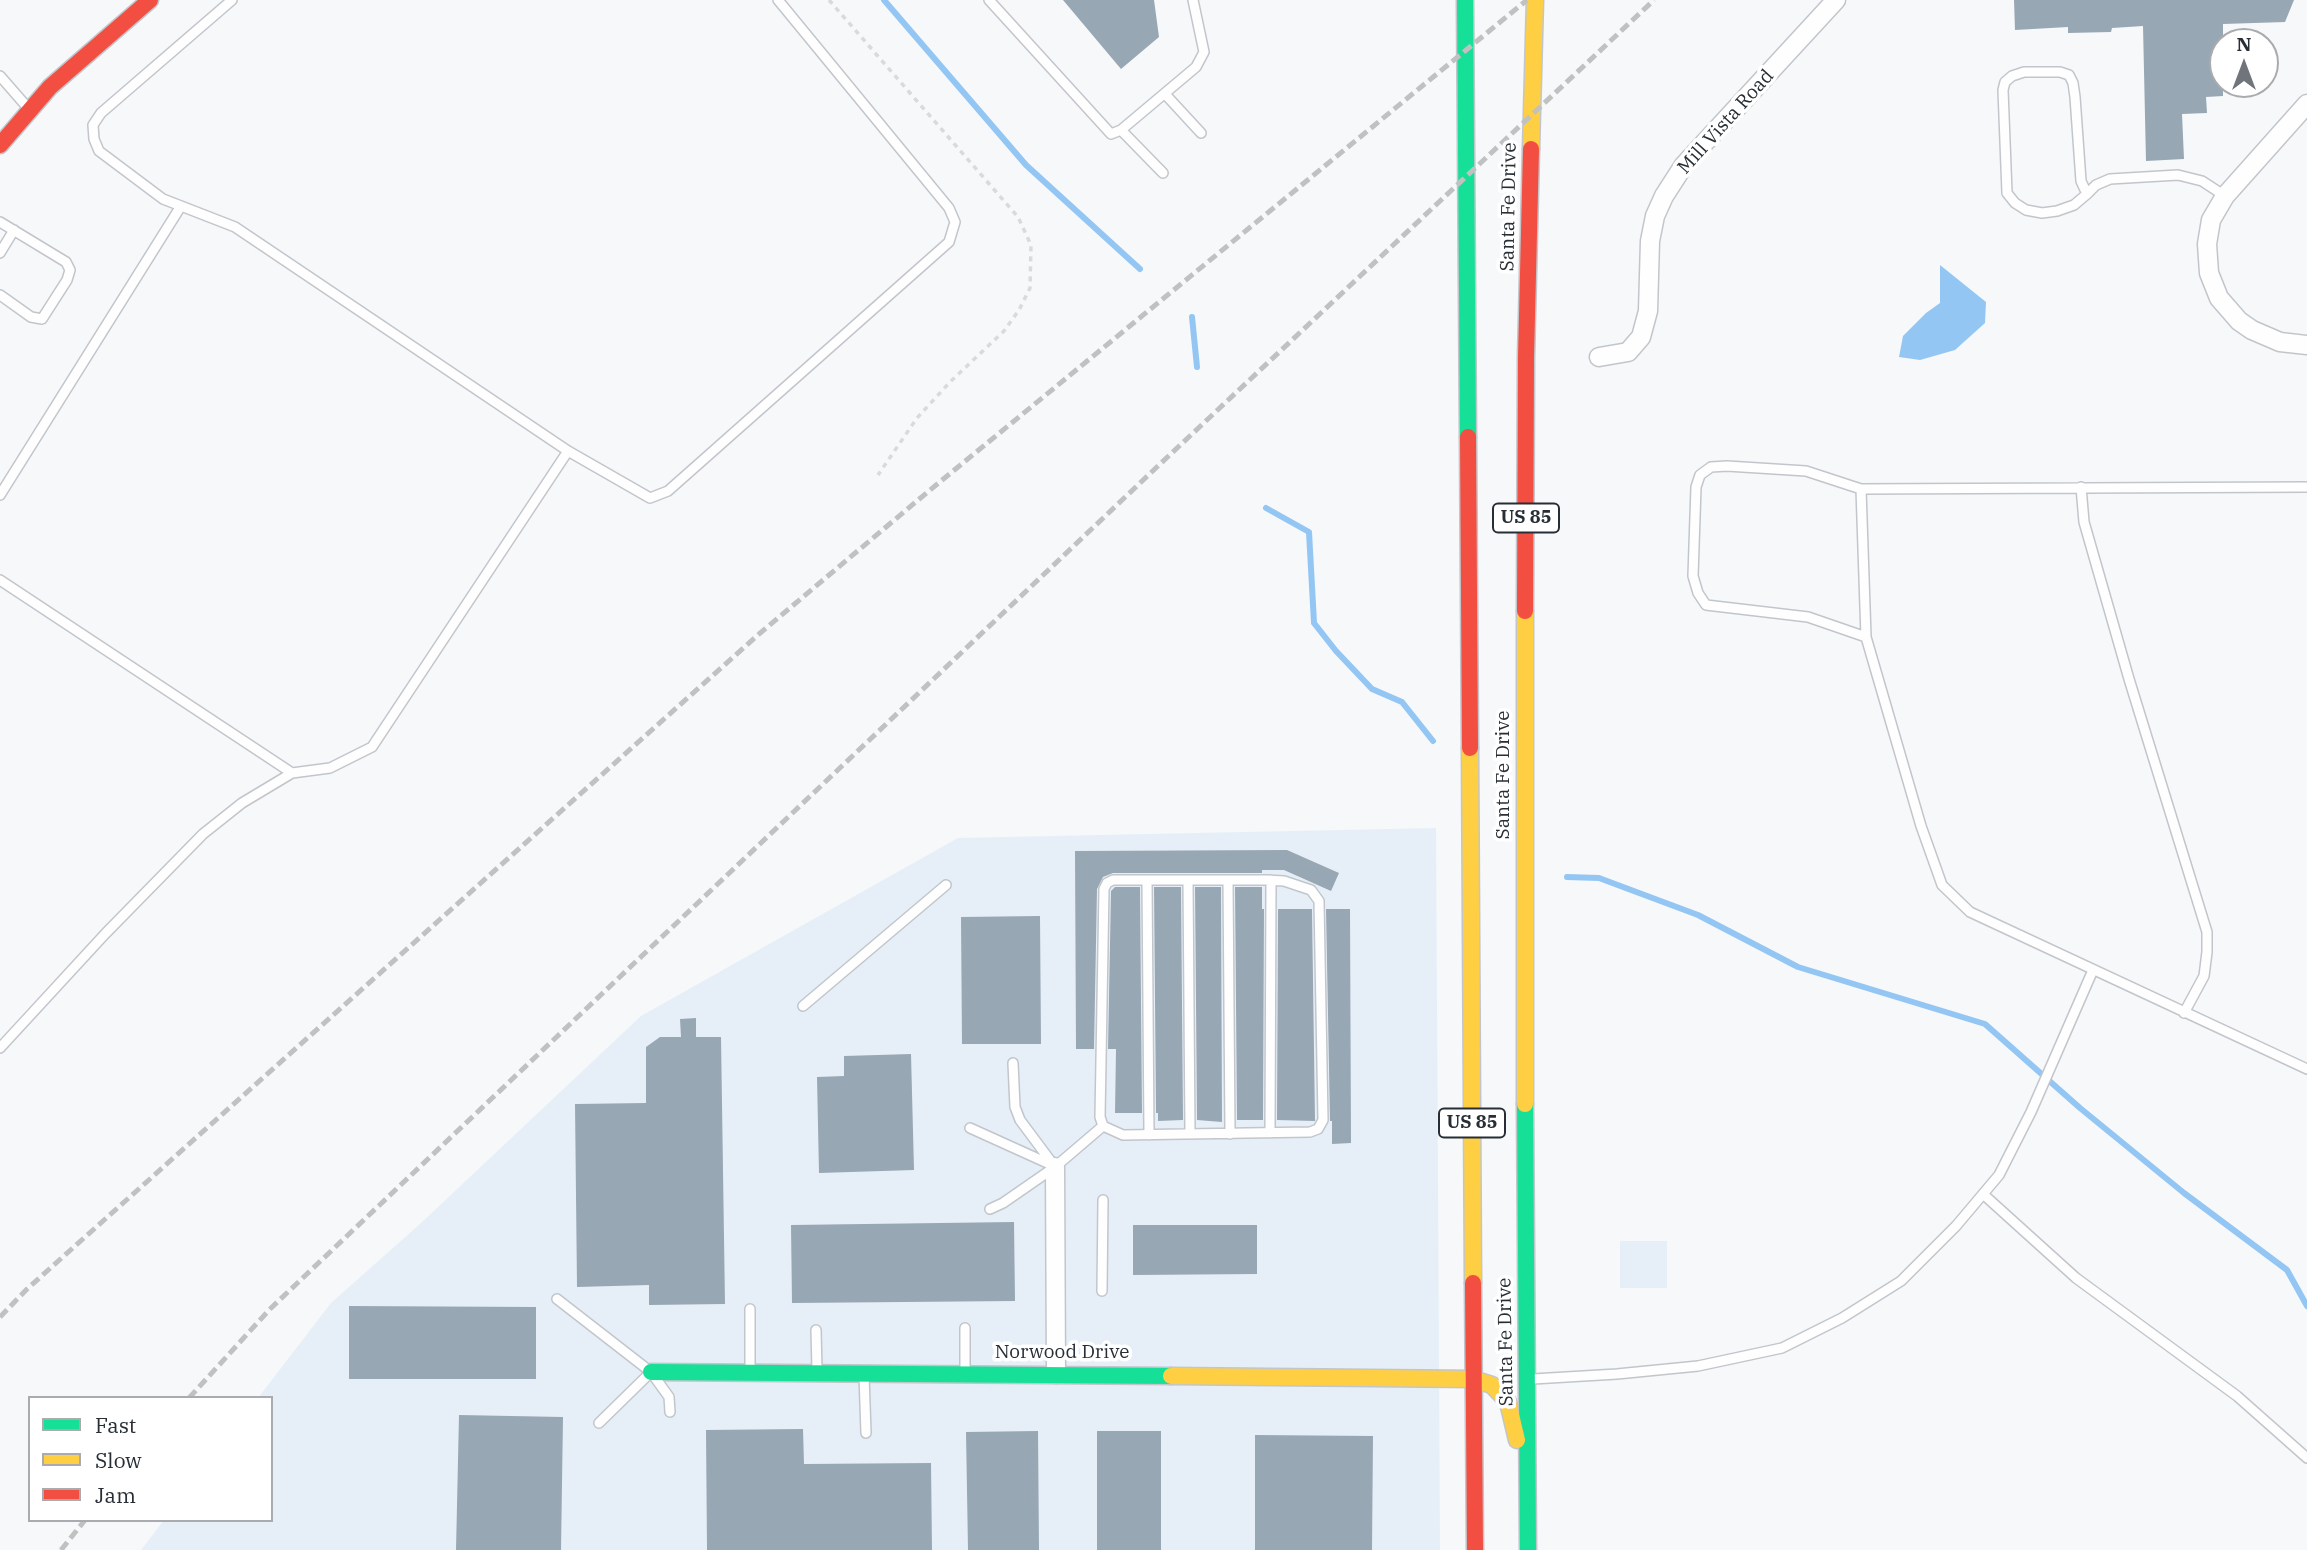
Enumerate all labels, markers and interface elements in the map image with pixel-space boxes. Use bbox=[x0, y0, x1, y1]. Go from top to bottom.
north arrow bbox=[2209, 28, 2279, 98]
text: N bbox=[2236, 32, 2252, 56]
street label: Mill Vista Road bbox=[1673, 65, 1779, 179]
street label: Santa Fe Drive bbox=[1496, 142, 1522, 272]
road number: US 85 bbox=[1493, 504, 1559, 532]
street label: Santa Fe Drive bbox=[1493, 711, 1515, 839]
road number: US 85 bbox=[1439, 1108, 1505, 1138]
street label: Santa Fe Drive bbox=[1493, 1277, 1519, 1407]
street label: Norwood Drive bbox=[995, 1342, 1129, 1364]
legend bbox=[28, 1396, 273, 1522]
text: Fast bbox=[95, 1411, 136, 1439]
text: Slow bbox=[95, 1446, 142, 1474]
text: Jam bbox=[95, 1481, 136, 1509]

